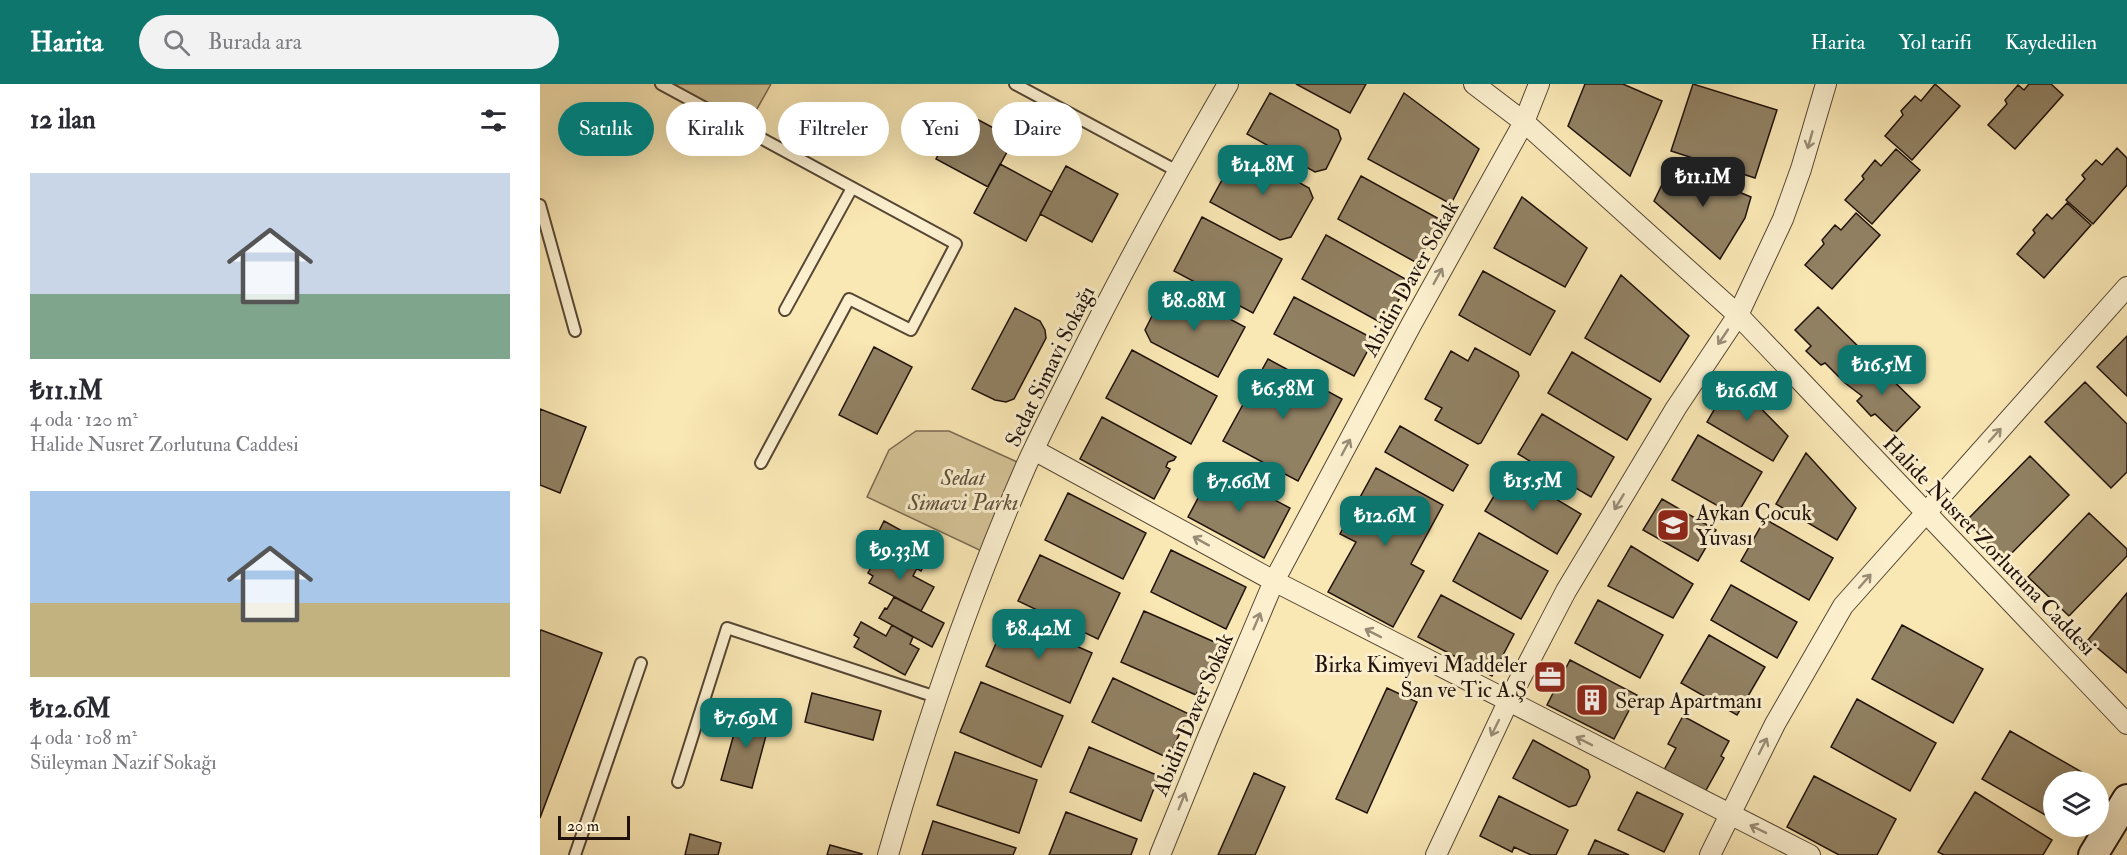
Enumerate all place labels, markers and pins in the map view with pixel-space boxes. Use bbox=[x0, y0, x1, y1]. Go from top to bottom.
pin: ₺14.8M bbox=[1214, 145, 1312, 196]
pin: ₺11.1M bbox=[1654, 157, 1752, 208]
pin: ₺8.08M bbox=[1145, 281, 1243, 332]
pin: ₺16.5M bbox=[1833, 345, 1931, 396]
pin: ₺6.58M bbox=[1234, 369, 1332, 420]
pin: ₺16.6M bbox=[1698, 371, 1796, 422]
pin: ₺15.5M bbox=[1484, 461, 1582, 512]
pin: ₺7.66M bbox=[1190, 462, 1288, 513]
pin: ₺12.6M bbox=[1336, 496, 1434, 547]
place label: Aykan Çocuk Yuvası bbox=[1695, 499, 1812, 552]
school or university icon: Aykan Çocuk Yuvası bbox=[1655, 507, 1691, 543]
pin: ₺9.33M bbox=[851, 530, 949, 581]
pin: ₺8.42M bbox=[990, 609, 1088, 660]
place label: Birka Kimyevi Maddeler San ve Tic A.Ş bbox=[1314, 651, 1528, 704]
office icon: Birka Kimyevi Maddeler San ve Tic A.Ş bbox=[1532, 659, 1568, 695]
building icon: Serap Apartmanı bbox=[1574, 682, 1610, 718]
place label: Serap Apartmanı bbox=[1615, 687, 1762, 716]
pin: ₺7.69M bbox=[697, 698, 795, 749]

